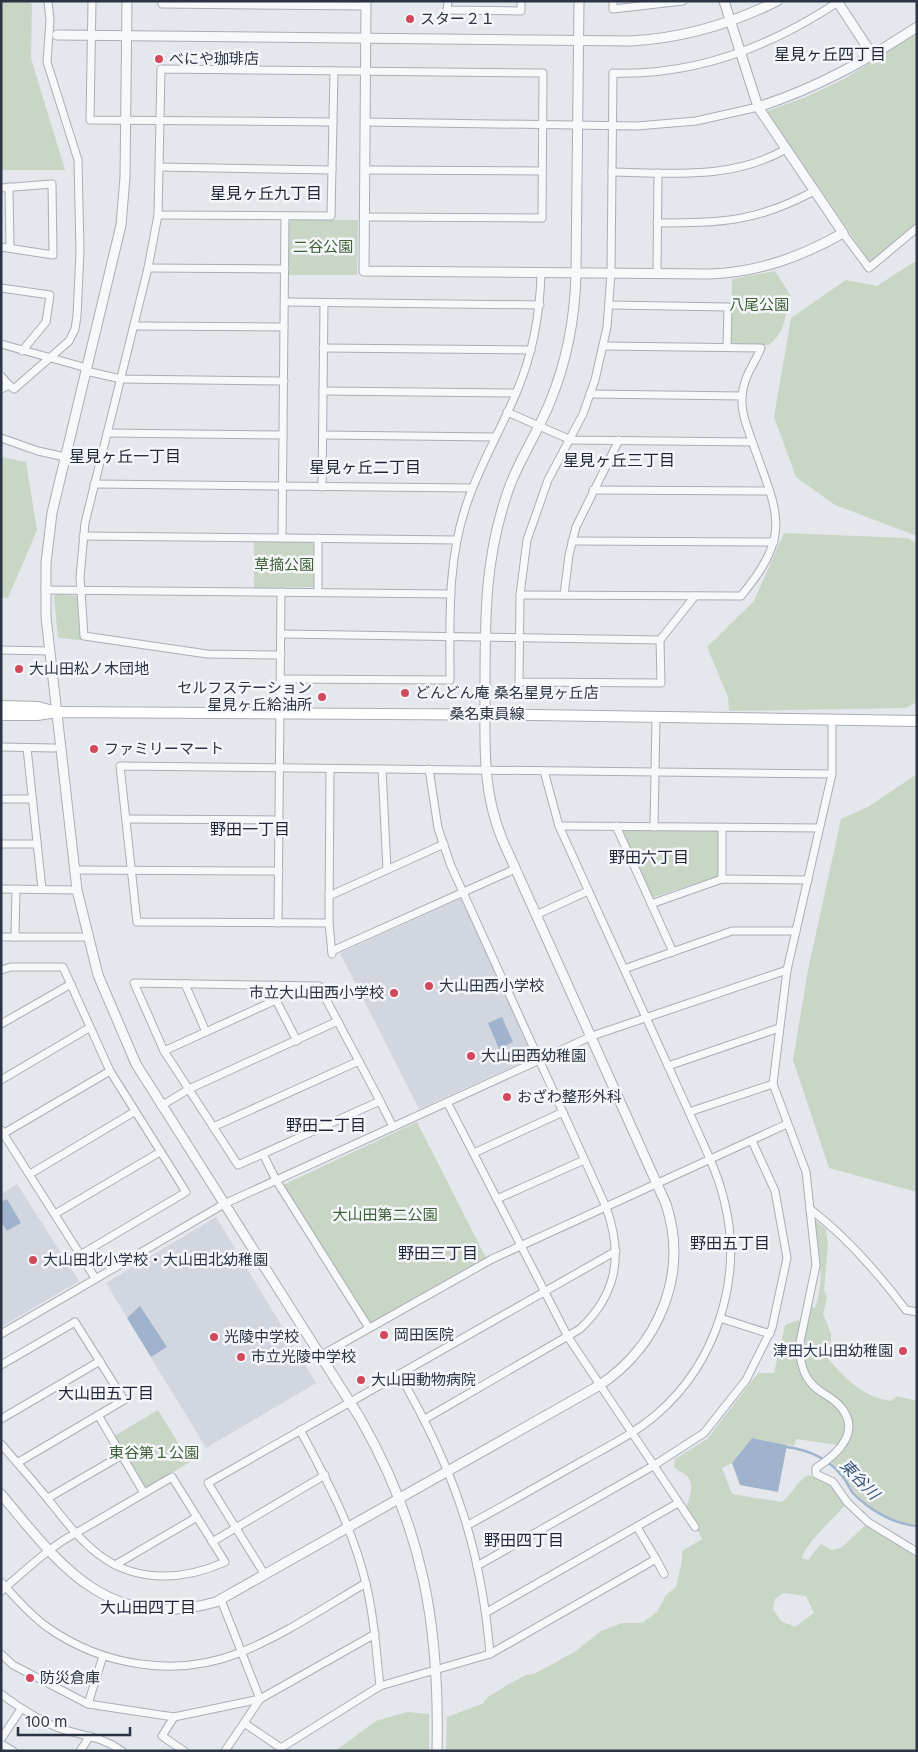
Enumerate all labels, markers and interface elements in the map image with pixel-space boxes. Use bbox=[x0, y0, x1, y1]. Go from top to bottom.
place label: スター２１ bbox=[420, 9, 495, 28]
marker: スター２１ bbox=[404, 13, 416, 25]
district label: 星見ヶ丘四丁目 bbox=[774, 44, 886, 64]
place label: べにや珈琲店 bbox=[169, 49, 259, 68]
marker: べにや珈琲店 bbox=[153, 53, 165, 65]
district label: 星見ヶ丘九丁目 bbox=[210, 183, 322, 203]
park label: 二谷公園 bbox=[293, 237, 353, 256]
park label: 八尾公園 bbox=[729, 295, 789, 314]
district label: 星見ヶ丘一丁目 bbox=[69, 446, 181, 466]
district label: 星見ヶ丘三丁目 bbox=[563, 450, 675, 470]
district label: 星見ヶ丘二丁目 bbox=[309, 457, 421, 477]
park label: 草摘公園 bbox=[254, 555, 314, 574]
place label: 大山田松ノ木団地 bbox=[29, 659, 149, 678]
marker: 大山田松ノ木団地 bbox=[13, 663, 25, 675]
place label: セルフステーション 星見ヶ丘給油所 bbox=[177, 678, 312, 714]
place label: どんどん庵 桑名星見ヶ丘店 bbox=[415, 683, 599, 702]
marker: どんどん庵 桑名星見ヶ丘店 bbox=[399, 687, 411, 699]
marker: セルフステーション 星見ヶ丘給油所 bbox=[316, 691, 328, 703]
street label: 桑名東員線 bbox=[449, 704, 525, 723]
place label: ファミリーマート bbox=[104, 739, 224, 758]
marker: ファミリーマート bbox=[88, 743, 100, 755]
district label: 野田一丁目 bbox=[210, 819, 290, 839]
district label: 野田六丁目 bbox=[609, 847, 689, 867]
place label: 大山田西小学校 bbox=[439, 976, 544, 995]
marker: 大山田西小学校 bbox=[423, 980, 435, 992]
place label: 市立大山田西小学校 bbox=[249, 983, 384, 1002]
marker: 市立大山田西小学校 bbox=[388, 987, 400, 999]
place label: 大山田西幼稚園 bbox=[481, 1046, 586, 1065]
marker: 大山田西幼稚園 bbox=[465, 1050, 477, 1062]
place label: おざわ整形外科 bbox=[517, 1087, 622, 1106]
marker: おざわ整形外科 bbox=[501, 1091, 513, 1103]
district label: 野田二丁目 bbox=[286, 1115, 366, 1135]
park label: 大山田第二公園 bbox=[332, 1205, 438, 1224]
district label: 野田五丁目 bbox=[690, 1233, 770, 1253]
district label: 野田三丁目 bbox=[398, 1243, 478, 1263]
place label: 大山田北小学校・大山田北幼稚園 bbox=[43, 1250, 268, 1269]
marker: 大山田北小学校・大山田北幼稚園 bbox=[27, 1254, 39, 1266]
place label: 岡田医院 bbox=[394, 1325, 454, 1344]
place label: 光陵中学校 bbox=[224, 1327, 299, 1346]
marker: 岡田医院 bbox=[378, 1329, 390, 1341]
marker: 光陵中学校 bbox=[208, 1331, 220, 1343]
place label: 津田大山田幼稚園 bbox=[773, 1341, 893, 1360]
marker: 津田大山田幼稚園 bbox=[897, 1345, 909, 1357]
place label: 市立光陵中学校 bbox=[251, 1347, 356, 1366]
marker: 市立光陵中学校 bbox=[235, 1351, 247, 1363]
place label: 大山田動物病院 bbox=[371, 1370, 476, 1389]
marker: 大山田動物病院 bbox=[355, 1374, 367, 1386]
district label: 大山田五丁目 bbox=[58, 1383, 154, 1403]
park label: 東谷第１公園 bbox=[109, 1443, 199, 1462]
water label: 東谷川 bbox=[836, 1455, 885, 1505]
district label: 野田四丁目 bbox=[484, 1530, 564, 1550]
district label: 大山田四丁目 bbox=[100, 1597, 196, 1617]
place label: 防災倉庫 bbox=[40, 1668, 100, 1687]
marker: 防災倉庫 bbox=[24, 1672, 36, 1684]
scale bar bbox=[18, 1704, 130, 1736]
text: 100 m bbox=[25, 1712, 67, 1731]

